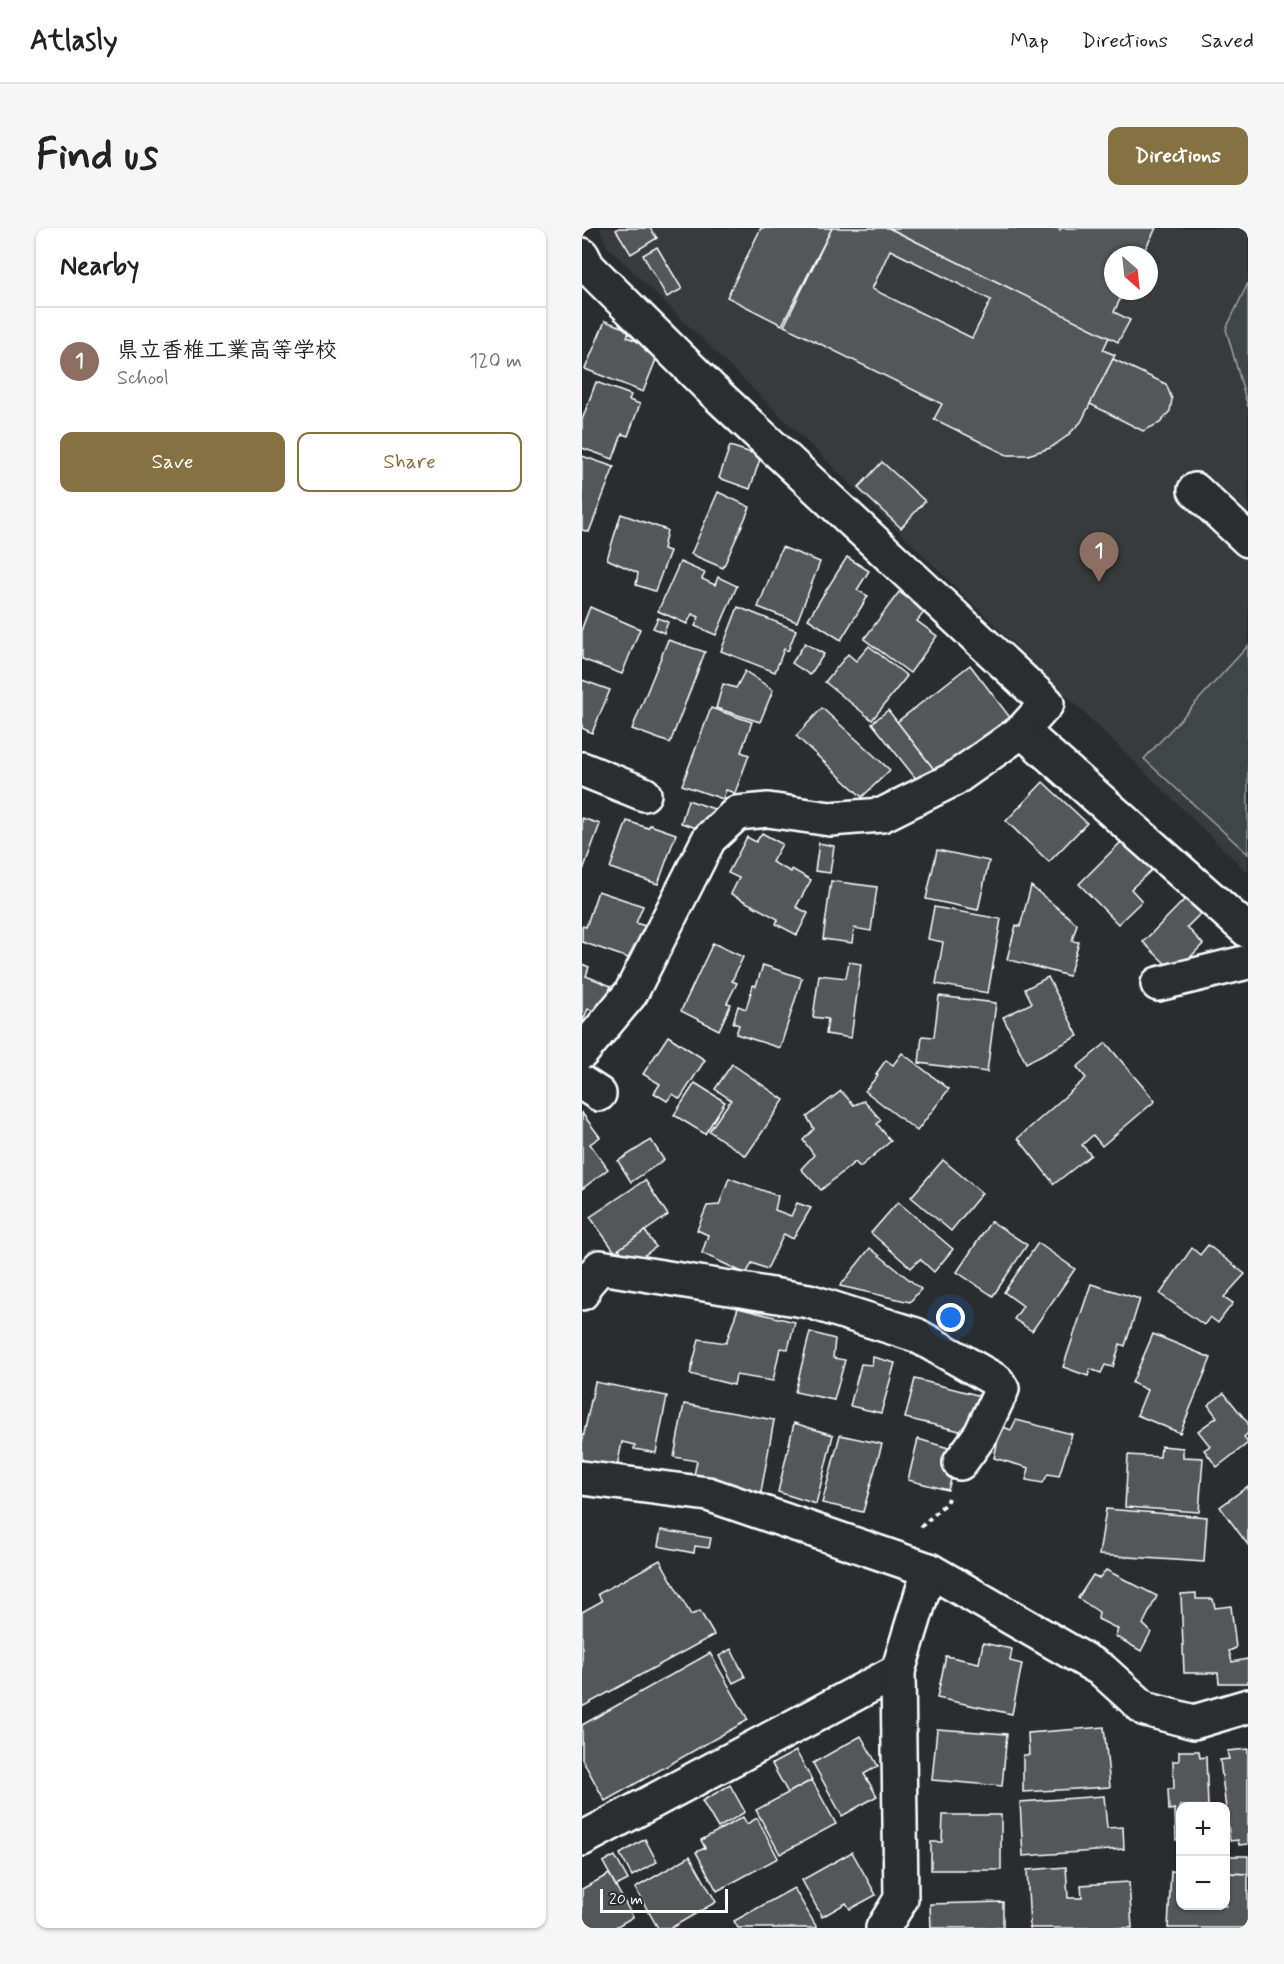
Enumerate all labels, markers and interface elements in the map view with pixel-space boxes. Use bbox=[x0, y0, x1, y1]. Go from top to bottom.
text: Atlasly bbox=[30, 23, 118, 60]
text: Map bbox=[1010, 27, 1049, 55]
text: Directions bbox=[1082, 27, 1168, 55]
text: Saved bbox=[1201, 27, 1254, 55]
button: Directions bbox=[1108, 127, 1248, 185]
text: Find us bbox=[36, 129, 158, 184]
north arrow bbox=[1104, 246, 1158, 300]
text: Nearby bbox=[60, 250, 139, 284]
text: 県立香椎工業高等学校 bbox=[117, 337, 337, 365]
text: 1 bbox=[75, 348, 84, 375]
text: 120 m bbox=[469, 348, 522, 375]
text: School bbox=[117, 365, 169, 392]
button: Save bbox=[60, 432, 285, 492]
button: Share bbox=[297, 432, 522, 492]
pin: 1 bbox=[1080, 532, 1118, 582]
your location bbox=[936, 1303, 965, 1332]
map controls bbox=[1176, 1802, 1230, 1910]
button: + bbox=[1176, 1802, 1230, 1856]
button: − bbox=[1176, 1856, 1230, 1910]
scale bar bbox=[600, 1886, 728, 1914]
text: 20 m bbox=[609, 1889, 643, 1910]

